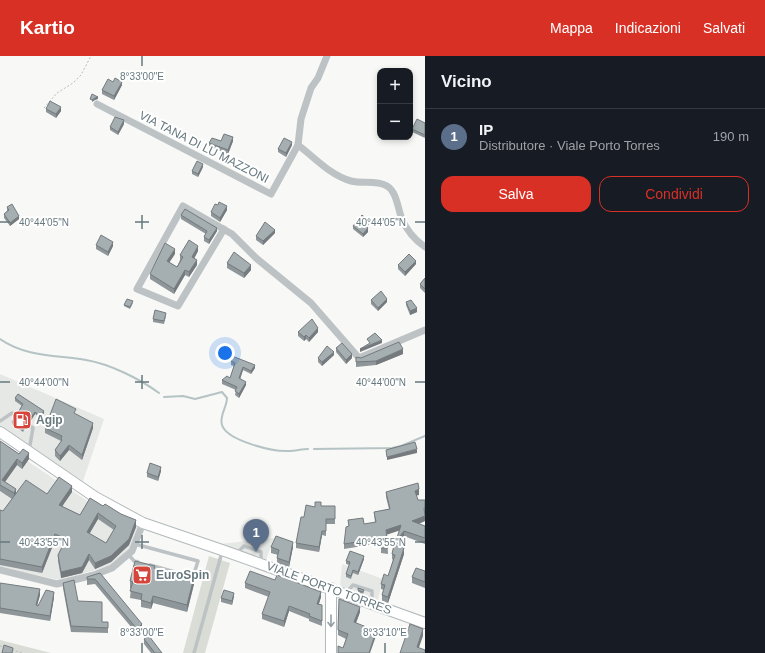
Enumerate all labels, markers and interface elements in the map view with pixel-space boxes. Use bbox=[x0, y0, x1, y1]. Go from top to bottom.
text: Kartio bbox=[20, 17, 75, 38]
text: Mappa bbox=[550, 20, 593, 36]
text: Indicazioni bbox=[615, 20, 681, 36]
text: Salvati bbox=[703, 20, 745, 36]
map controls bbox=[377, 68, 413, 140]
button: + bbox=[377, 68, 413, 104]
text: 8°33'00"E bbox=[120, 71, 164, 82]
text: Vicino bbox=[441, 72, 492, 91]
button: − bbox=[377, 104, 413, 140]
street label: VIA TANA DI LU MAZZONI bbox=[137, 108, 271, 186]
text: IP bbox=[479, 121, 493, 138]
text: 1 bbox=[450, 129, 458, 144]
text: 190 m bbox=[713, 129, 749, 144]
text: Distributore · Viale Porto Torres bbox=[479, 138, 660, 153]
button: Salva bbox=[441, 176, 591, 212]
button: Condividi bbox=[599, 176, 749, 212]
text: 40°44'05"N bbox=[19, 217, 69, 228]
text: 40°44'05"N bbox=[356, 217, 406, 228]
your location bbox=[215, 343, 235, 363]
text: 40°44'00"N bbox=[19, 377, 69, 388]
text: 40°44'00"N bbox=[356, 377, 406, 388]
fuel station icon: Agip bbox=[11, 409, 33, 431]
place label: Agip bbox=[36, 413, 63, 427]
pin: 1 bbox=[243, 519, 269, 552]
text: 40°43'55"N bbox=[19, 537, 69, 548]
text: 40°43'55"N bbox=[356, 537, 406, 548]
street label: VIALE PORTO TORRES bbox=[264, 559, 394, 617]
supermarket icon: EuroSpin bbox=[131, 564, 153, 586]
place label: EuroSpin bbox=[156, 568, 209, 582]
one-way arrow bbox=[327, 614, 335, 627]
text: 8°33'00"E bbox=[120, 627, 164, 638]
text: 8°33'10"E bbox=[363, 627, 407, 638]

